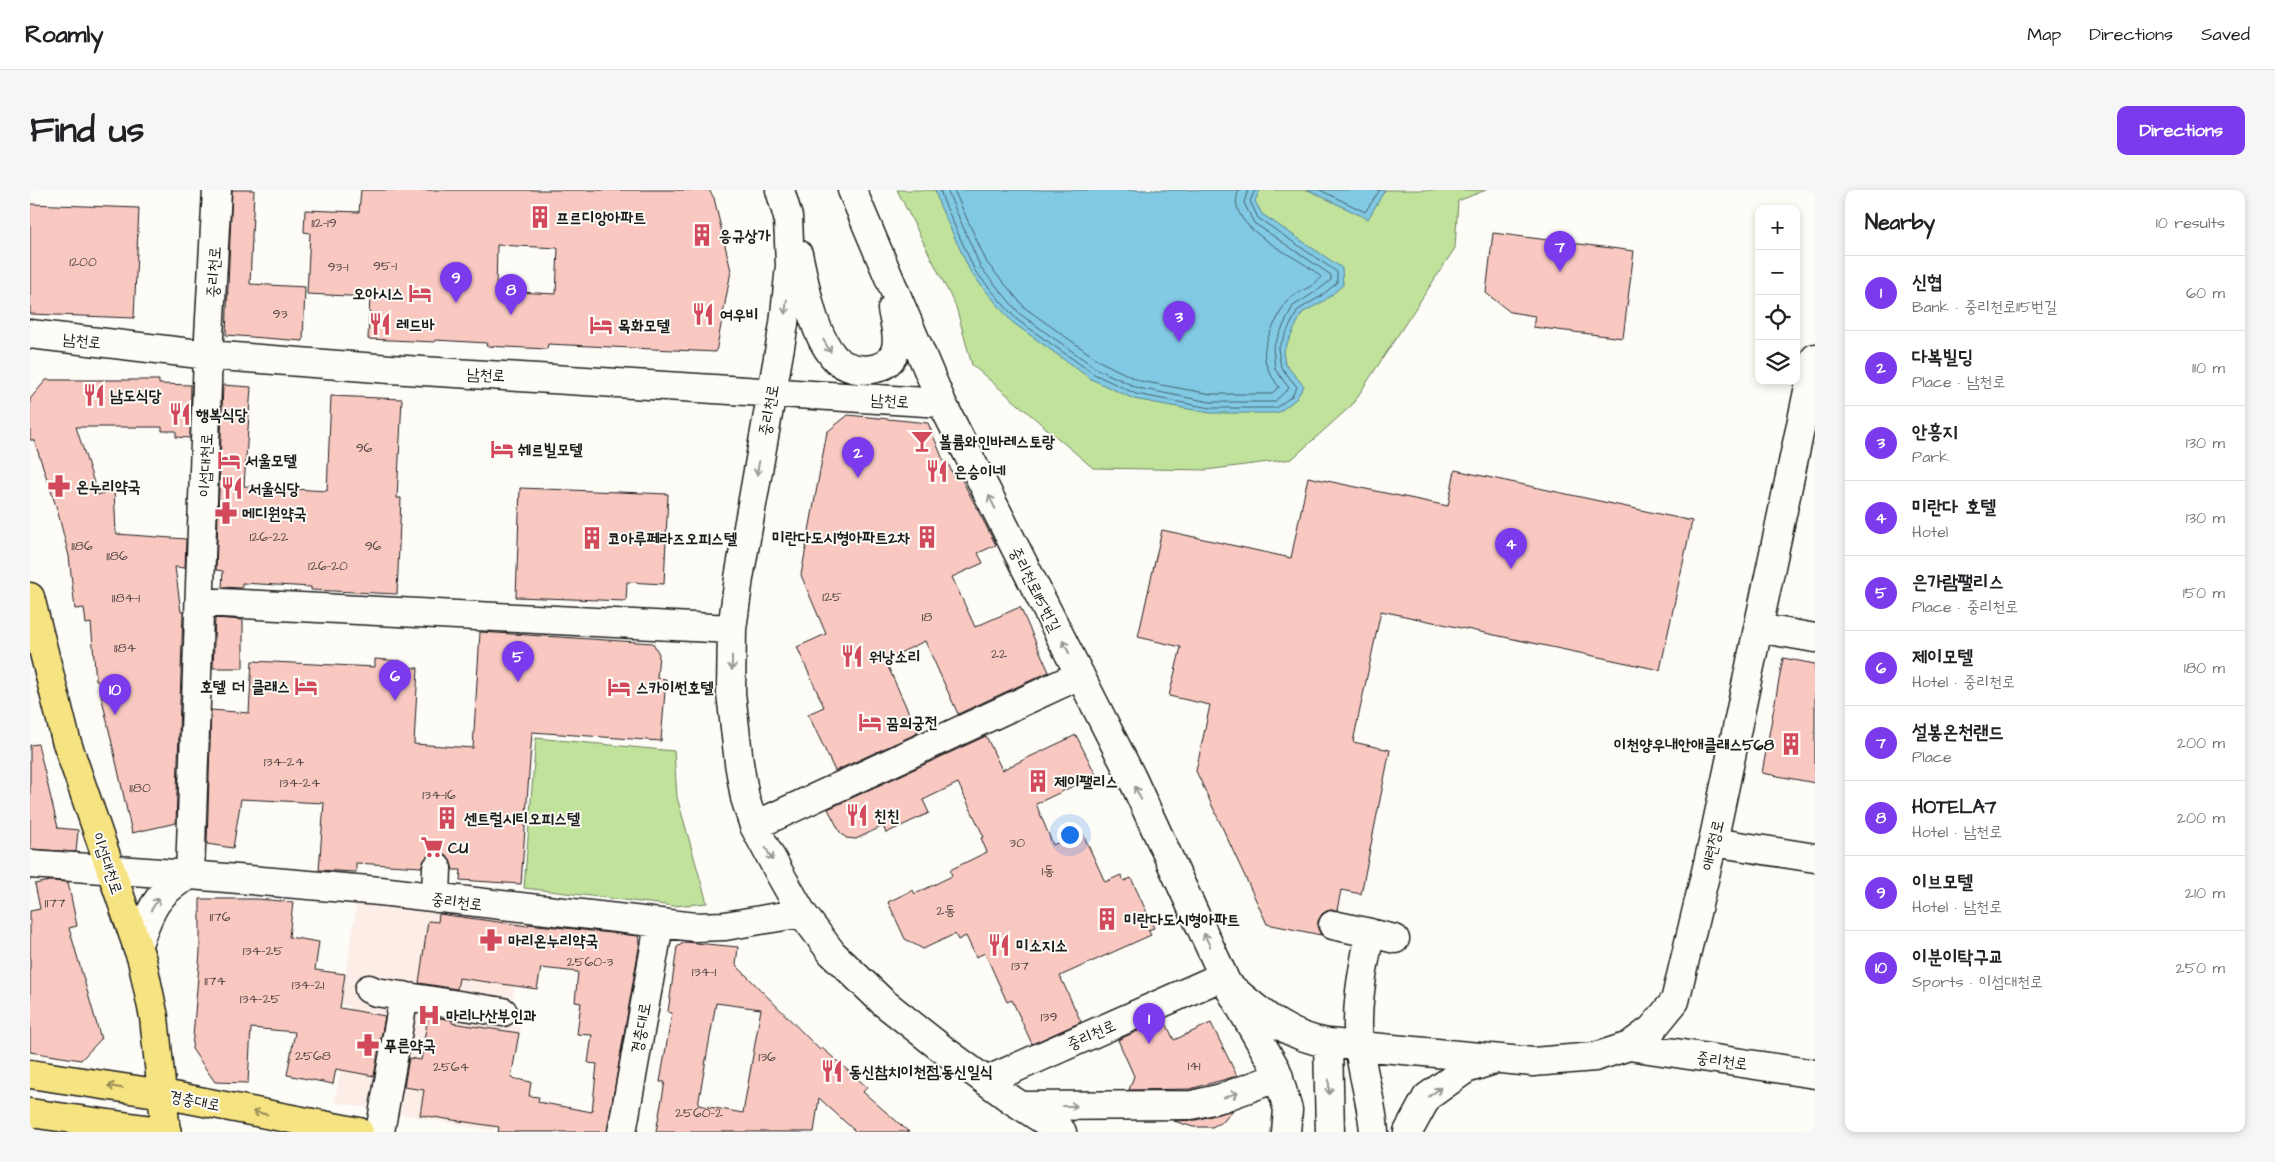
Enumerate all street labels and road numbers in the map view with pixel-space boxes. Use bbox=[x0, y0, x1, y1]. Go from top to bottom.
street label: 중리천로 bbox=[202, 246, 226, 298]
street label: 남천로 bbox=[62, 328, 102, 354]
street label: 남천로 bbox=[466, 363, 506, 387]
street label: 중리천로 bbox=[754, 383, 784, 437]
street label: 남천로 bbox=[870, 389, 910, 413]
street label: 이섭대천로 bbox=[194, 432, 218, 498]
street label: 중리천로115번길 bbox=[1004, 543, 1066, 636]
street label: 애련정로 bbox=[1696, 818, 1729, 873]
street label: 이섭대천로 bbox=[86, 829, 128, 897]
street label: 중리천로 bbox=[430, 888, 484, 916]
street label: 경충대로 bbox=[626, 1001, 656, 1055]
street label: 중리천로 bbox=[1063, 1014, 1119, 1055]
street label: 중리천로 bbox=[1695, 1047, 1749, 1075]
street label: 경충대로 bbox=[167, 1085, 222, 1117]

